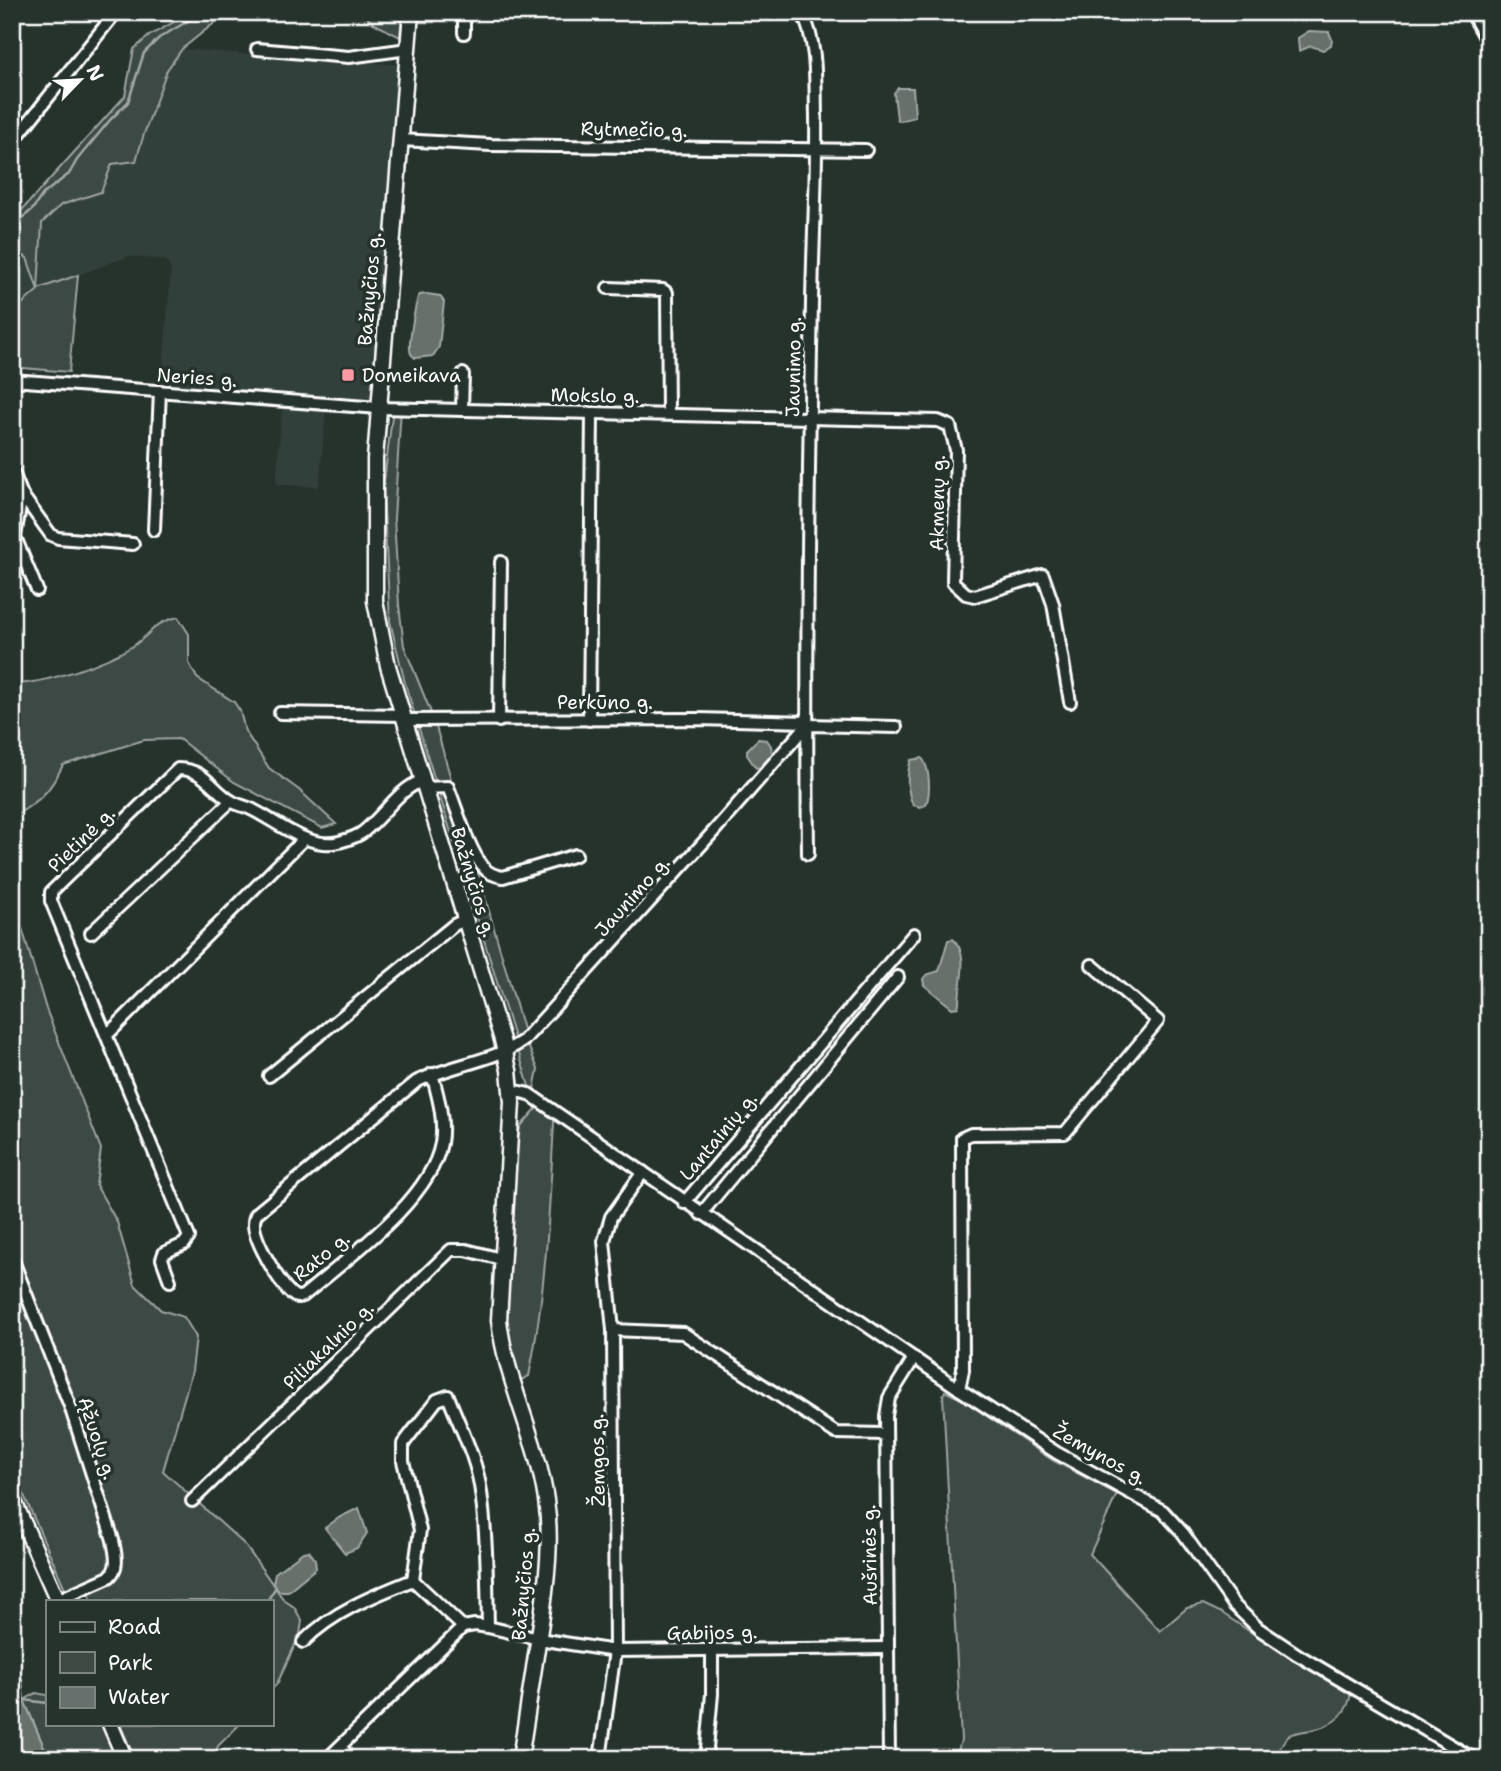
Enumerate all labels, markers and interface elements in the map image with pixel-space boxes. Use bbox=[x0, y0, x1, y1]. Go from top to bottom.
north arrow bbox=[46, 46, 116, 116]
text: N bbox=[80, 61, 109, 85]
street label: Rytmečio g. bbox=[580, 116, 688, 143]
street label: Bažnyčios g. bbox=[352, 231, 387, 347]
street label: Jaunimo g. bbox=[780, 316, 807, 418]
street label: Neries g. bbox=[156, 362, 238, 393]
place label: Domeikava bbox=[362, 363, 461, 388]
marker: Domeikava bbox=[340, 367, 356, 383]
street label: Mokslo g. bbox=[550, 382, 640, 409]
street label: Akmenų g. bbox=[924, 455, 951, 551]
street label: Perkūno g. bbox=[557, 690, 653, 715]
street label: Pietinė g. bbox=[42, 801, 120, 878]
street label: Bažnyčios g. bbox=[445, 824, 502, 940]
street label: Jaunimo g. bbox=[589, 851, 675, 942]
street label: Lantainių g. bbox=[674, 1087, 763, 1186]
street label: Rato g. bbox=[288, 1226, 355, 1287]
street label: Piliakalnio g. bbox=[278, 1296, 379, 1395]
street label: Ąžuolų g. bbox=[72, 1394, 123, 1483]
street label: Žemgos g. bbox=[583, 1413, 611, 1507]
street label: Žemynos g. bbox=[1048, 1418, 1152, 1490]
street label: Aušrinės g. bbox=[856, 1504, 883, 1606]
street label: Bažnyčios g. bbox=[506, 1526, 541, 1642]
legend bbox=[46, 1600, 273, 1726]
text: Road bbox=[108, 1613, 161, 1641]
street label: Gabijos g. bbox=[666, 1619, 758, 1646]
text: Park bbox=[108, 1649, 153, 1677]
text: Water bbox=[108, 1683, 170, 1711]

